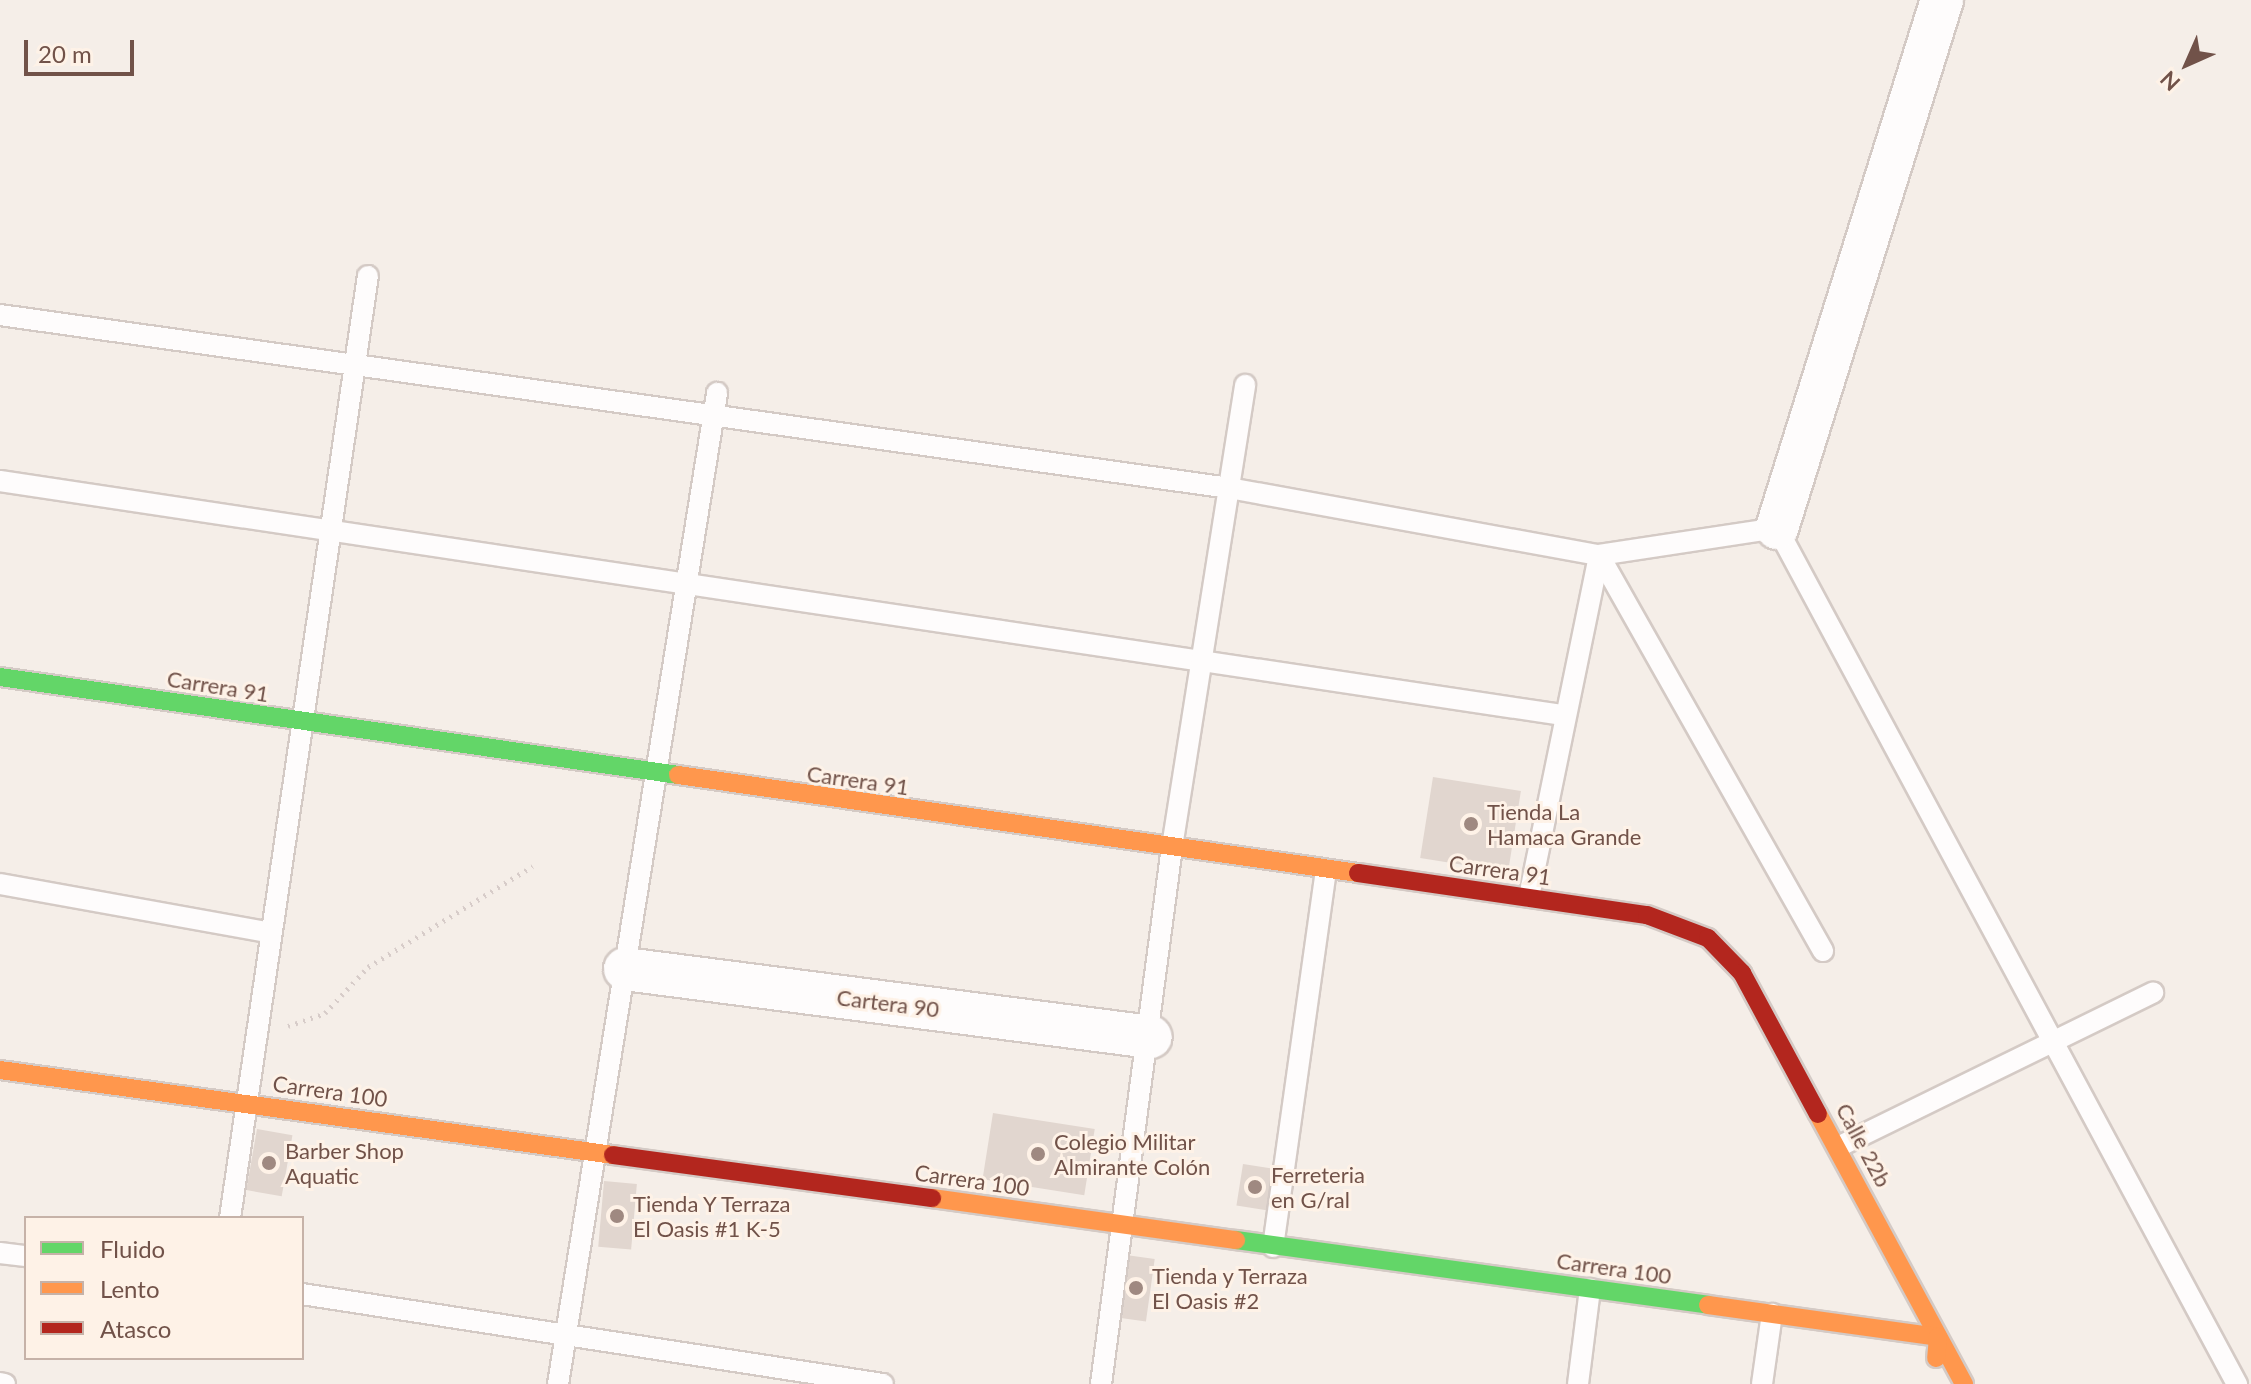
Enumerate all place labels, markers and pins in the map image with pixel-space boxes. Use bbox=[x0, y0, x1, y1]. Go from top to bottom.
place label: Tienda La Hamaca Grande bbox=[1487, 798, 1641, 850]
marker: Tienda La Hamaca Grande bbox=[1462, 815, 1480, 833]
place label: Colegio Militar Almirante Colón bbox=[1054, 1128, 1210, 1180]
place label: Barber Shop Aquatic bbox=[285, 1137, 404, 1188]
marker: Colegio Militar Almirante Colón bbox=[1029, 1145, 1047, 1163]
marker: Barber Shop Aquatic bbox=[260, 1154, 278, 1172]
place label: Ferreteria en G/ral bbox=[1271, 1161, 1365, 1212]
marker: Ferreteria en G/ral bbox=[1246, 1178, 1264, 1196]
place label: Tienda Y Terraza El Oasis #1 K-5 bbox=[633, 1190, 793, 1242]
marker: Tienda Y Terraza El Oasis #1 K-5 bbox=[608, 1207, 626, 1225]
place label: Tienda y Terraza El Oasis #2 bbox=[1152, 1262, 1310, 1314]
marker: Tienda y Terraza El Oasis #2 bbox=[1127, 1279, 1145, 1297]

